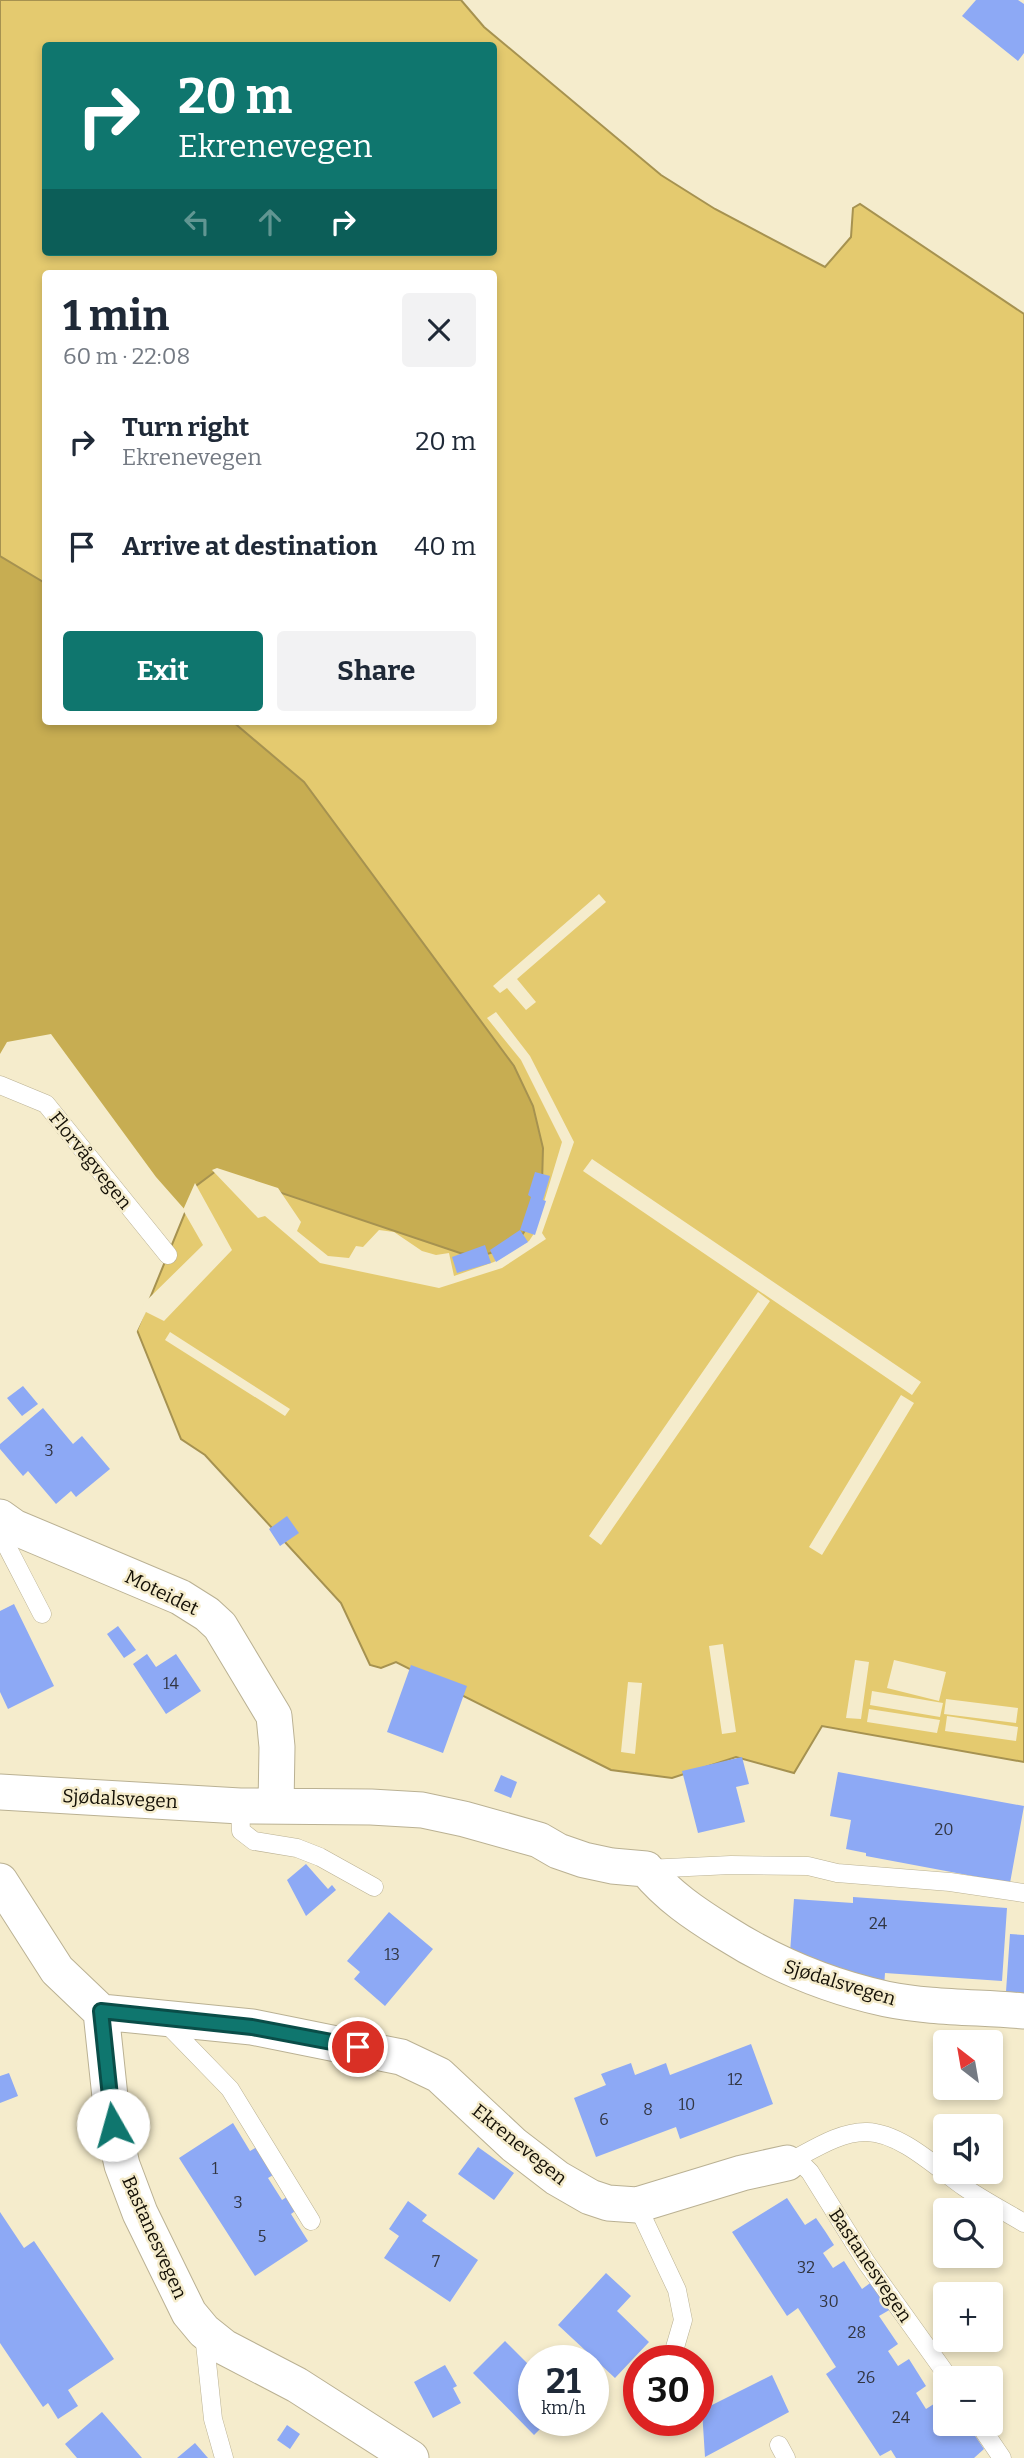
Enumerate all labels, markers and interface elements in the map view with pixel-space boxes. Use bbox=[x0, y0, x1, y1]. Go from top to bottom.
text: 20 m bbox=[178, 67, 292, 126]
icon: right bbox=[63, 70, 154, 161]
text: Ekrenevegen bbox=[178, 127, 373, 165]
icon: left bbox=[178, 203, 216, 241]
icon: ahead bbox=[251, 203, 289, 241]
icon: right bbox=[324, 203, 362, 241]
text: 1 min bbox=[63, 291, 169, 341]
button: close bbox=[402, 293, 476, 367]
text: 60 m · 22:08 bbox=[63, 342, 190, 370]
text: Turn right bbox=[122, 412, 249, 443]
icon: right bbox=[63, 423, 101, 461]
text: 20 m bbox=[415, 426, 476, 457]
text: Ekrenevegen bbox=[122, 443, 262, 471]
icon: arrive bbox=[63, 528, 101, 566]
text: Arrive at destination bbox=[122, 531, 377, 562]
text: 40 m bbox=[414, 531, 476, 562]
button: Exit bbox=[63, 631, 263, 711]
button: Share bbox=[277, 631, 476, 711]
street label: Florvågvegen bbox=[44, 1107, 137, 1214]
house number: 3 bbox=[44, 1441, 54, 1460]
street label: Moteidet bbox=[121, 1565, 202, 1620]
house number: 14 bbox=[163, 1674, 180, 1693]
street label: Sjødalsvegen bbox=[62, 1784, 178, 1813]
house number: 20 bbox=[935, 1820, 953, 1839]
house number: 24 bbox=[869, 1914, 888, 1933]
house number: 13 bbox=[384, 1945, 400, 1964]
street label: Sjødalsvegen bbox=[781, 1955, 899, 2010]
pin bbox=[328, 2017, 388, 2077]
icon: arrive bbox=[339, 2028, 377, 2066]
north arrow bbox=[933, 2030, 1003, 2100]
map controls bbox=[933, 2030, 1003, 2436]
house number: 12 bbox=[727, 2070, 743, 2089]
position arrow bbox=[76, 2088, 150, 2162]
house number: 10 bbox=[679, 2095, 695, 2114]
street label: Ekrenevegen bbox=[468, 2099, 572, 2190]
house number: 8 bbox=[643, 2100, 653, 2119]
house number: 6 bbox=[599, 2110, 609, 2129]
button: sound bbox=[933, 2114, 1003, 2184]
house number: 1 bbox=[212, 2159, 219, 2178]
street label: Bastanesvegen bbox=[117, 2172, 192, 2302]
house number: 3 bbox=[233, 2193, 243, 2212]
button: search bbox=[933, 2198, 1003, 2268]
street label: Bastanesvegen bbox=[824, 2204, 917, 2327]
house number: 5 bbox=[258, 2227, 266, 2246]
house number: 7 bbox=[432, 2252, 440, 2271]
house number: 32 bbox=[797, 2258, 815, 2277]
button: + bbox=[933, 2282, 1003, 2352]
house number: 30 bbox=[819, 2292, 839, 2311]
house number: 28 bbox=[848, 2323, 866, 2342]
speed limit sign: 30 bbox=[623, 2345, 714, 2436]
text: 21 bbox=[546, 2360, 581, 2402]
button: − bbox=[933, 2366, 1003, 2436]
house number: 26 bbox=[857, 2368, 875, 2387]
text: km/h bbox=[541, 2397, 586, 2419]
house number: 24 bbox=[892, 2408, 911, 2427]

